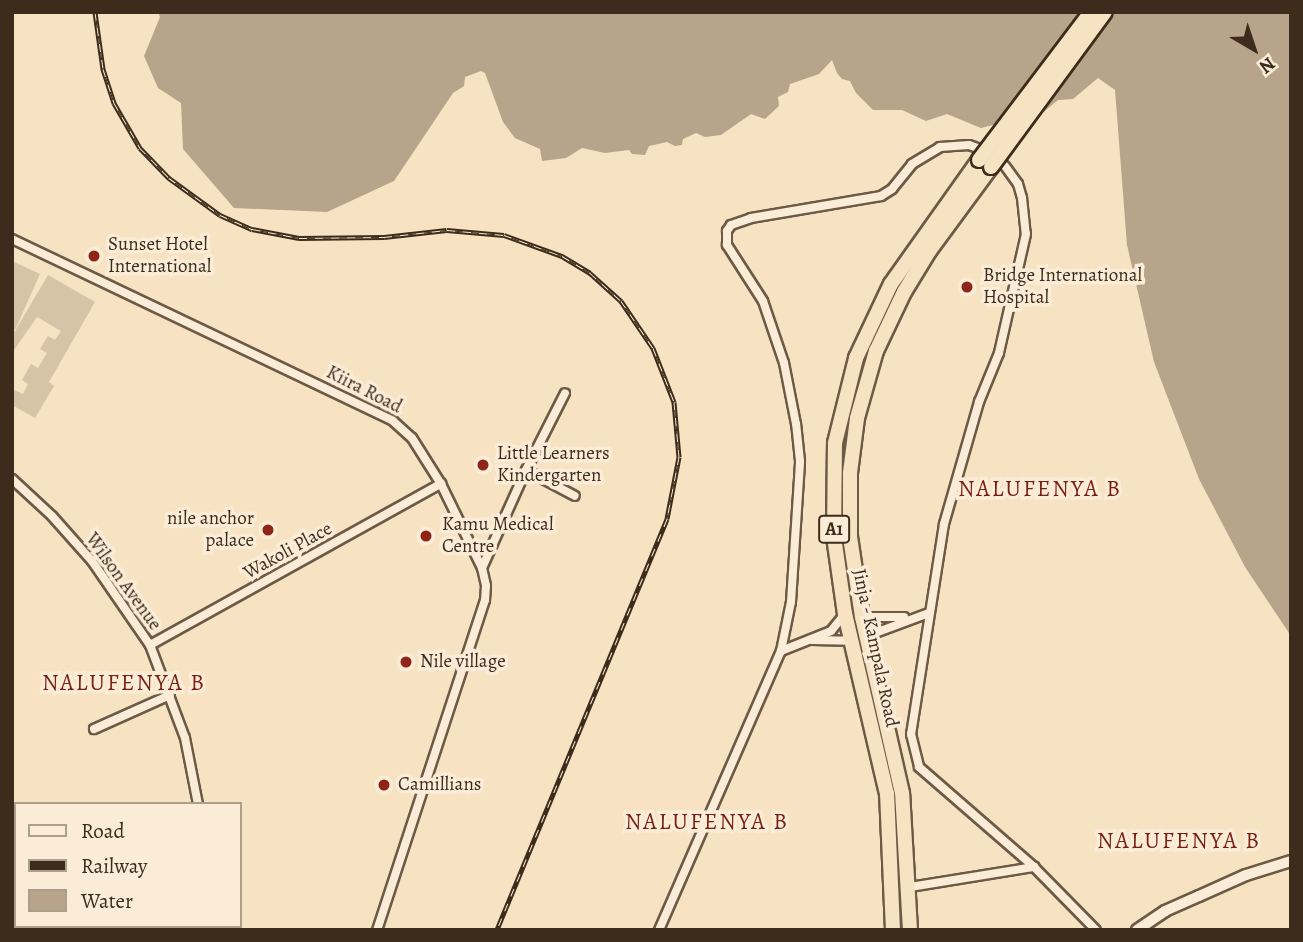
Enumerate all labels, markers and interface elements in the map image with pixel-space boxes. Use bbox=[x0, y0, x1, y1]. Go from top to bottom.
north arrow bbox=[1219, 14, 1289, 84]
text: N bbox=[1254, 51, 1281, 80]
place label: Sunset Hotel International bbox=[108, 234, 211, 278]
marker: Sunset Hotel International bbox=[86, 248, 102, 264]
place label: Bridge International Hospital bbox=[983, 265, 1142, 309]
marker: Bridge International Hospital bbox=[957, 277, 977, 297]
street label: Kiira Road bbox=[322, 361, 406, 419]
place label: Little Learners Kindergarten bbox=[497, 443, 610, 487]
marker: Little Learners Kindergarten bbox=[475, 457, 491, 473]
district label: NALUFENYA B bbox=[959, 475, 1121, 503]
place label: nile anchor palace bbox=[167, 508, 254, 552]
place label: Kamu Medical Centre bbox=[442, 514, 554, 558]
road number: A1 bbox=[816, 514, 852, 544]
street label: Wakoli Place bbox=[240, 517, 336, 585]
marker: nile anchor palace bbox=[260, 522, 276, 538]
marker: Kamu Medical Centre bbox=[416, 526, 436, 546]
street label: Wilson Avenue bbox=[80, 529, 166, 635]
street label: Jinja - Kampala Road bbox=[847, 566, 903, 730]
place label: Nile village bbox=[420, 651, 506, 673]
marker: Nile village bbox=[398, 654, 414, 670]
district label: NALUFENYA B bbox=[43, 669, 205, 697]
place label: Camillians bbox=[398, 774, 481, 796]
marker: Camillians bbox=[376, 777, 392, 793]
legend bbox=[14, 802, 242, 928]
district label: NALUFENYA B bbox=[626, 808, 788, 836]
text: Road bbox=[81, 817, 125, 845]
district label: NALUFENYA B bbox=[1098, 827, 1260, 855]
text: Railway bbox=[81, 852, 147, 880]
text: Water bbox=[81, 887, 133, 915]

